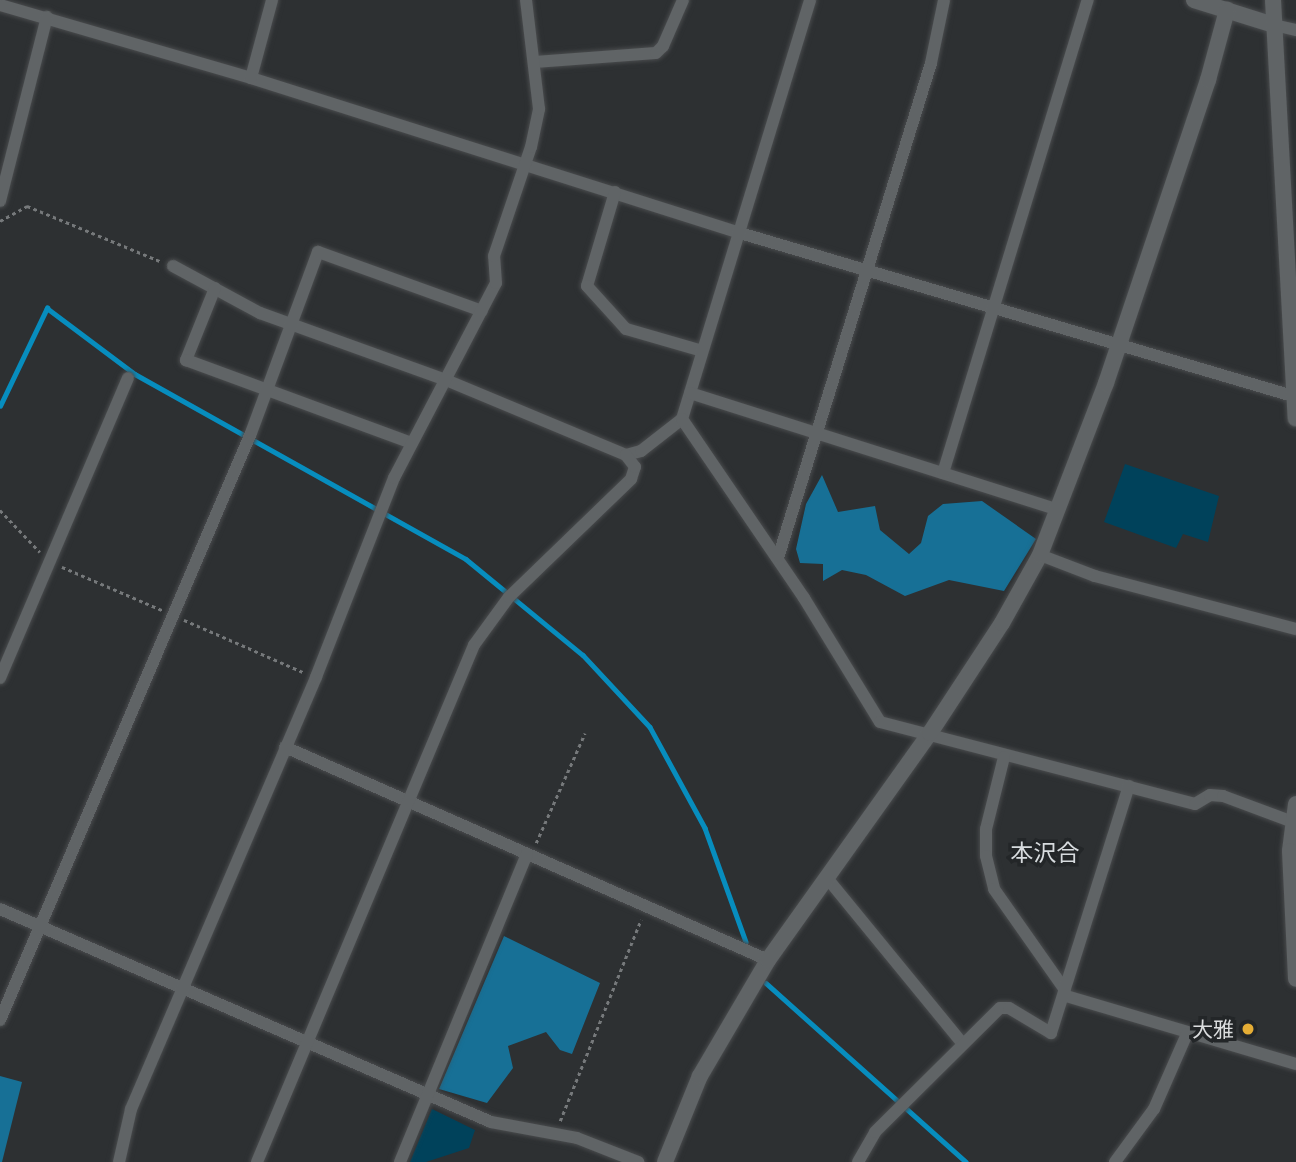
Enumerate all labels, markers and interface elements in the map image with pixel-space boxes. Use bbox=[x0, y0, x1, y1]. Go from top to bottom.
district label: 本沢合 bbox=[1011, 838, 1079, 866]
place label: 大雅 bbox=[1192, 1016, 1234, 1042]
marker: 大雅 bbox=[1240, 1021, 1256, 1037]

